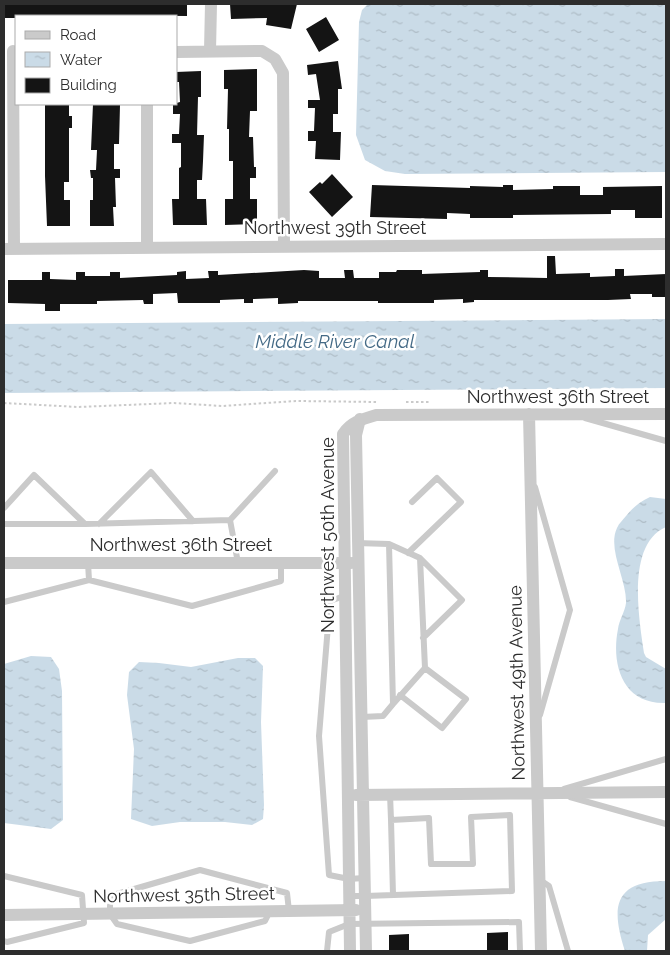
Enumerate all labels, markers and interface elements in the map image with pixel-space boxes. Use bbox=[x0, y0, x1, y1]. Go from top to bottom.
legend bbox=[15, 15, 178, 105]
text: Road bbox=[60, 26, 96, 44]
text: Water bbox=[60, 51, 103, 69]
text: Building bbox=[60, 76, 117, 94]
street label: Northwest 39th Street bbox=[244, 217, 426, 238]
water label: Middle River Canal bbox=[255, 330, 415, 352]
street label: Northwest 36th Street bbox=[467, 386, 649, 407]
street label: Northwest 50th Avenue bbox=[317, 437, 338, 633]
street label: Northwest 36th Street bbox=[90, 534, 272, 555]
street label: Northwest 49th Avenue bbox=[504, 585, 529, 781]
street label: Northwest 35th Street bbox=[93, 882, 275, 907]

